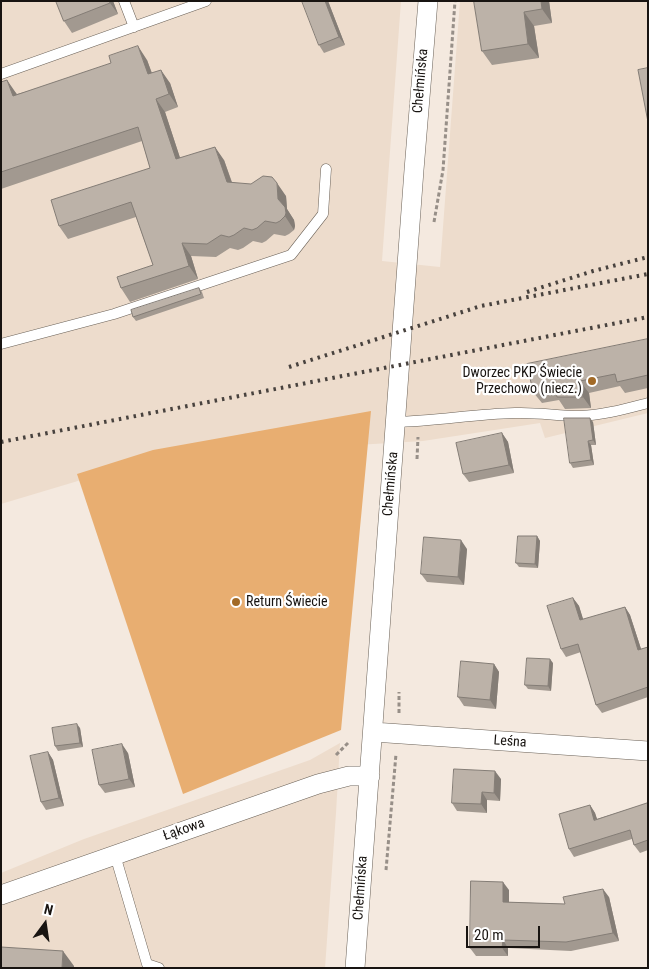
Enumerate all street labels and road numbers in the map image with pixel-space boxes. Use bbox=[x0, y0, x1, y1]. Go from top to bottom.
street label: Chełmińska bbox=[410, 48, 432, 114]
street label: Chełmińska bbox=[380, 451, 402, 517]
street label: Leśna bbox=[493, 732, 527, 752]
street label: Łąkowa bbox=[161, 815, 207, 845]
street label: Chełmińska bbox=[350, 855, 372, 921]

